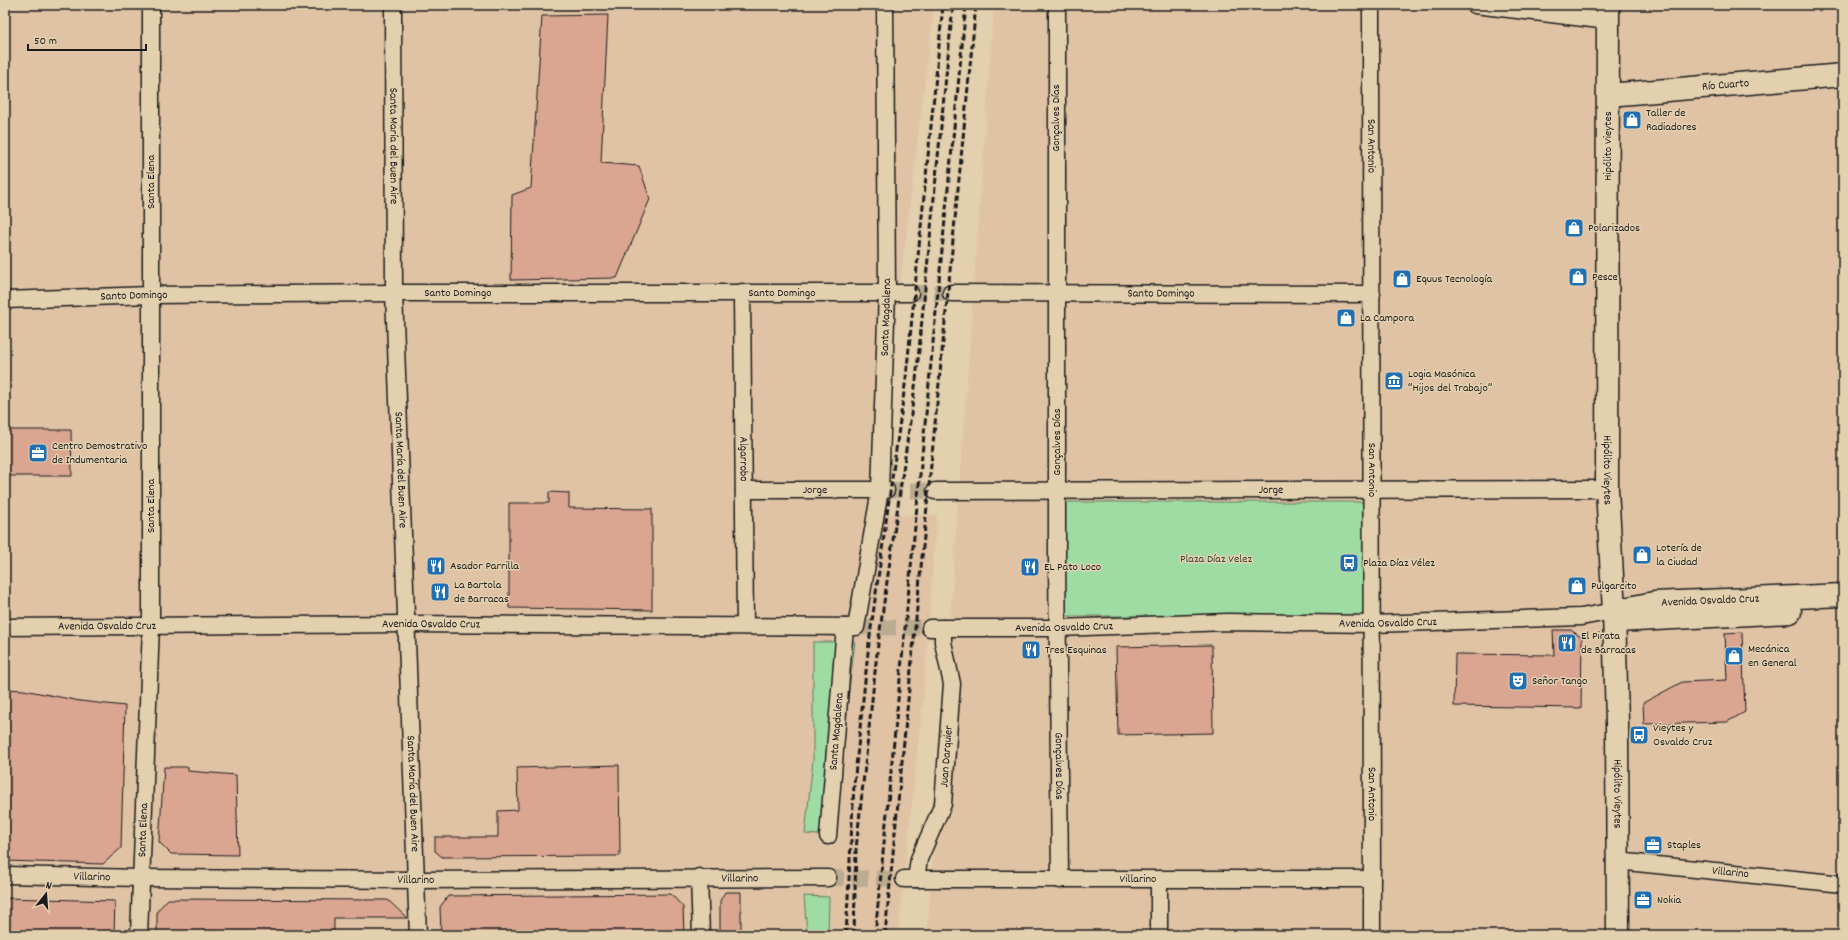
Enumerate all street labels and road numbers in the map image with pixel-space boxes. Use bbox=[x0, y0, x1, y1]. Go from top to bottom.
street label: Río Cuarto bbox=[1701, 75, 1750, 95]
street label: Gonçalves Días bbox=[1048, 84, 1065, 152]
street label: Santa María del Buen Aire bbox=[385, 88, 402, 204]
street label: Hipólito Vieytes bbox=[1600, 111, 1617, 181]
street label: San Antonio bbox=[1363, 119, 1380, 173]
street label: Santa Elena bbox=[143, 155, 160, 209]
street label: Santa Magdalena bbox=[876, 278, 896, 356]
street label: Santo Domingo bbox=[424, 285, 491, 302]
street label: Santo Domingo bbox=[748, 285, 815, 302]
street label: Santo Domingo bbox=[1127, 285, 1195, 302]
street label: Santo Domingo bbox=[100, 286, 168, 305]
street label: Gonçalves Días bbox=[1049, 408, 1066, 476]
street label: Santa María del Buen Aire bbox=[390, 411, 411, 528]
street label: Hipólito Vieytes bbox=[1598, 435, 1616, 505]
street label: Algarrobo bbox=[735, 436, 752, 482]
street label: San Antonio bbox=[1363, 443, 1380, 497]
street label: Santa Elena bbox=[143, 479, 160, 533]
street label: Jorge bbox=[1259, 481, 1283, 499]
street label: Jorge bbox=[803, 482, 827, 499]
street label: Avenida Osvaldo Cruz bbox=[1661, 590, 1760, 611]
street label: Avenida Osvaldo Cruz bbox=[1339, 613, 1438, 633]
street label: Avenida Osvaldo Cruz bbox=[382, 615, 480, 633]
street label: Avenida Osvaldo Cruz bbox=[58, 617, 156, 635]
street label: Avenida Osvaldo Cruz bbox=[1015, 618, 1114, 637]
street label: Santa Magdalena bbox=[825, 691, 848, 771]
street label: Juan Darquier bbox=[936, 724, 957, 788]
street label: Gonçalves Días bbox=[1050, 732, 1068, 800]
street label: Santa María del Buen Aire bbox=[402, 735, 423, 852]
street label: Hipólito Vieytes bbox=[1609, 759, 1626, 829]
street label: San Antonio bbox=[1363, 767, 1380, 821]
street label: Santa Elena bbox=[134, 802, 153, 857]
street label: Villarino bbox=[1711, 862, 1750, 883]
street label: Villarino bbox=[73, 868, 111, 886]
street label: Villarino bbox=[721, 870, 758, 887]
street label: Villarino bbox=[397, 871, 434, 889]
street label: Villarino bbox=[1120, 871, 1156, 888]

